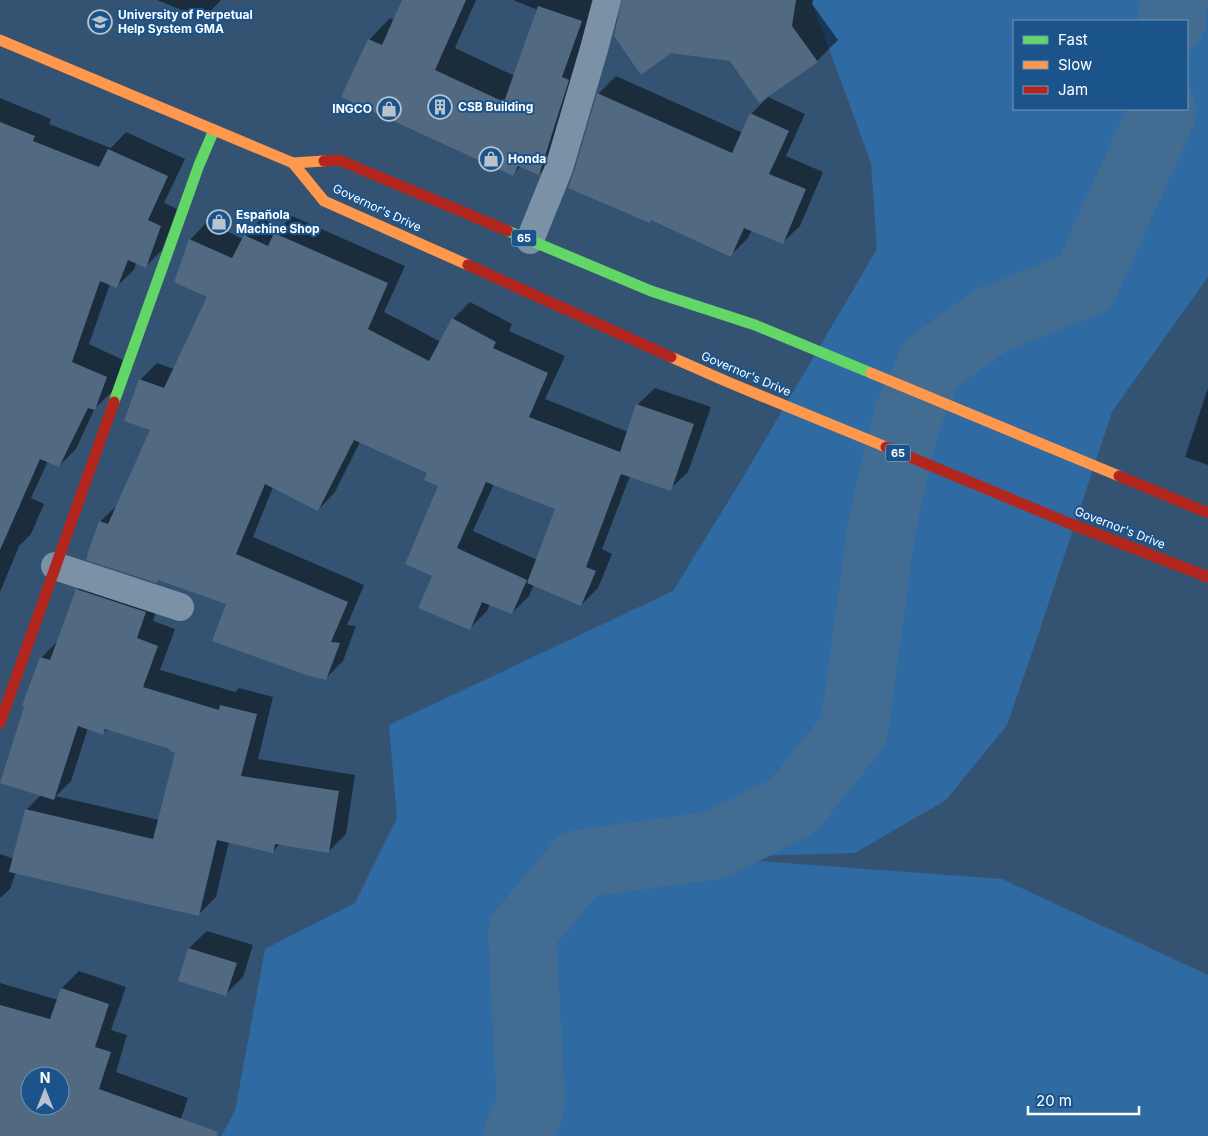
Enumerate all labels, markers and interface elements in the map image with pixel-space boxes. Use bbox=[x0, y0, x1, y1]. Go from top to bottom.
place label: University of Perpetual Help System GMA bbox=[118, 7, 253, 36]
school or university icon: University of Perpetual Help System GMA bbox=[87, 9, 113, 35]
legend bbox=[1013, 20, 1188, 110]
text: Fast bbox=[1058, 30, 1088, 49]
text: Slow bbox=[1058, 55, 1092, 74]
text: Jam bbox=[1058, 80, 1088, 99]
building icon: CSB Building bbox=[427, 94, 453, 120]
shop icon: INGCO bbox=[376, 96, 402, 122]
place label: CSB Building bbox=[458, 99, 533, 114]
place label: INGCO bbox=[332, 101, 372, 116]
shop icon: Honda bbox=[478, 146, 504, 172]
place label: Honda bbox=[508, 151, 546, 166]
street label: Governor's Drive bbox=[331, 180, 424, 235]
place label: Española Machine Shop bbox=[236, 207, 320, 236]
shop icon: Española Machine Shop bbox=[206, 209, 232, 235]
road number: 65 bbox=[512, 230, 536, 247]
street label: Governor's Drive bbox=[699, 348, 793, 399]
road number: 65 bbox=[886, 444, 910, 462]
street label: Governor's Drive bbox=[1073, 503, 1168, 552]
north arrow bbox=[20, 1066, 70, 1116]
text: N bbox=[40, 1069, 50, 1086]
scale bar bbox=[1028, 1084, 1139, 1116]
text: 20 m bbox=[1036, 1091, 1072, 1110]

